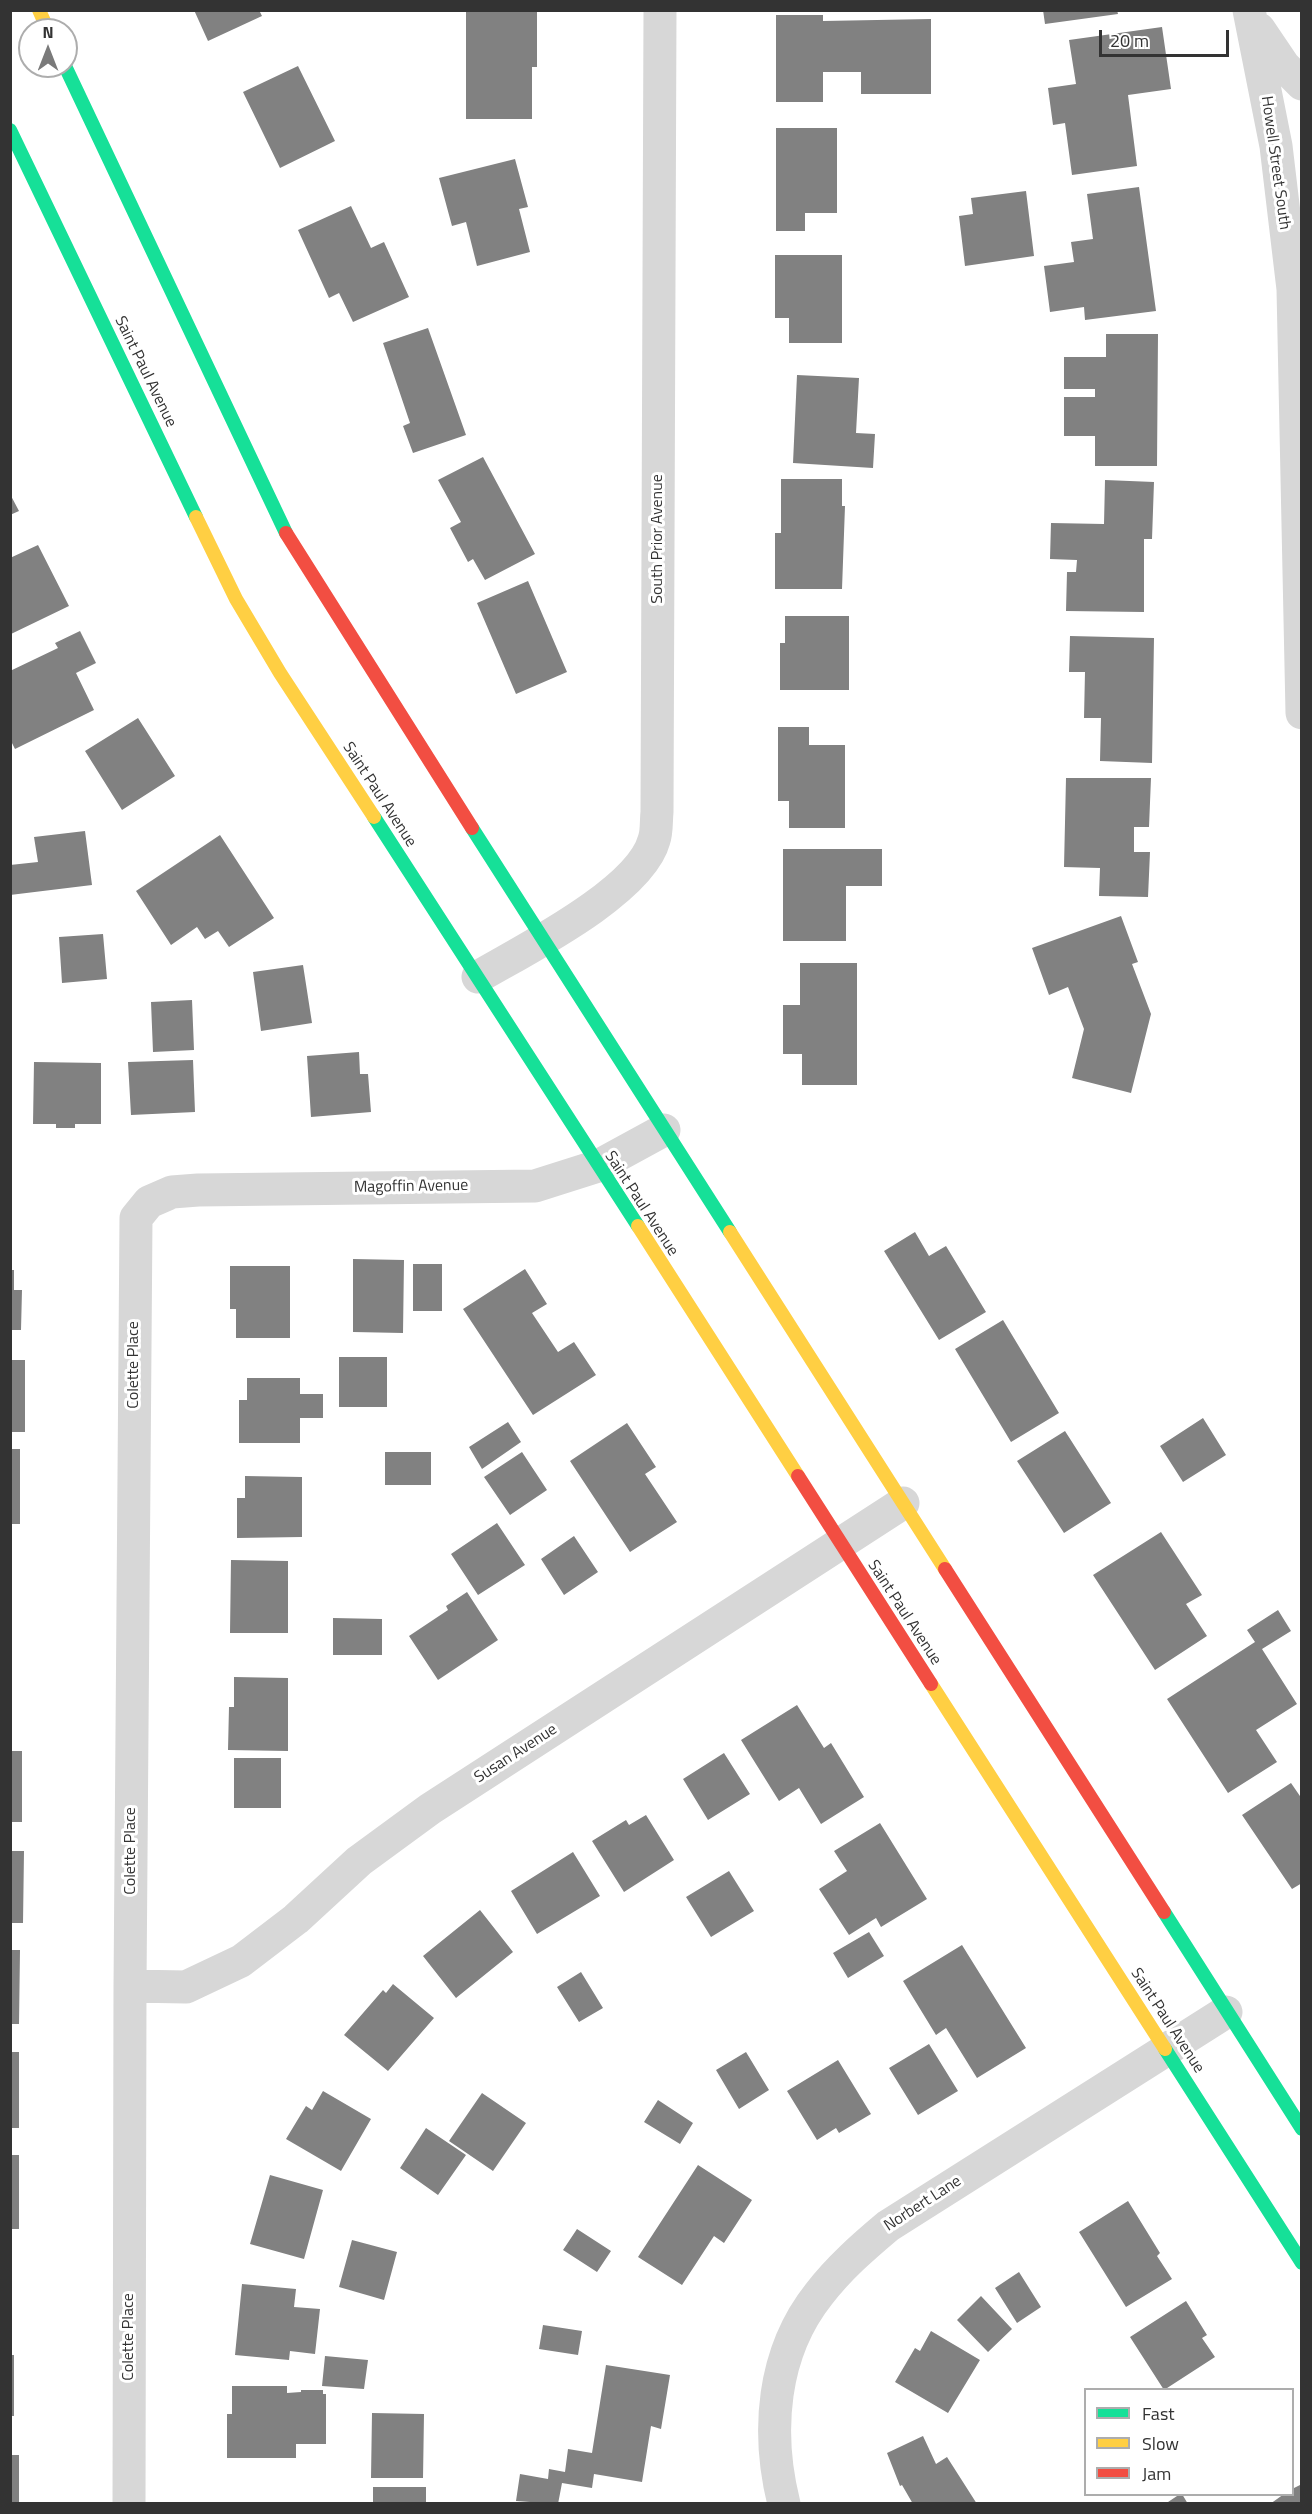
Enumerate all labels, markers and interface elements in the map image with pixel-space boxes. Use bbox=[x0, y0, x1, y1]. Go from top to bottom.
north arrow bbox=[18, 18, 78, 78]
scale bar bbox=[1102, 18, 1232, 56]
text: N bbox=[42, 20, 54, 44]
text: 20 m bbox=[1110, 27, 1149, 54]
street label: Howell Street South bbox=[1256, 95, 1294, 231]
street label: Saint Paul Avenue bbox=[110, 313, 180, 431]
street label: South Prior Avenue bbox=[648, 474, 668, 604]
street label: Saint Paul Avenue bbox=[338, 739, 420, 851]
street label: Saint Paul Avenue bbox=[600, 1148, 682, 1260]
street label: Magoffin Avenue bbox=[354, 1176, 468, 1198]
street label: Colette Place bbox=[124, 1321, 144, 1409]
street label: Saint Paul Avenue bbox=[863, 1557, 945, 1669]
street label: Susan Avenue bbox=[471, 1720, 561, 1788]
street label: Colette Place bbox=[121, 1807, 141, 1895]
street label: Saint Paul Avenue bbox=[1126, 1965, 1208, 2077]
street label: Norbert Lane bbox=[881, 2172, 965, 2236]
street label: Colette Place bbox=[119, 2293, 139, 2381]
legend bbox=[1084, 2388, 1294, 2496]
text: Fast bbox=[1142, 2400, 1175, 2427]
text: Slow bbox=[1142, 2430, 1179, 2457]
text: Jam bbox=[1142, 2460, 1171, 2487]

